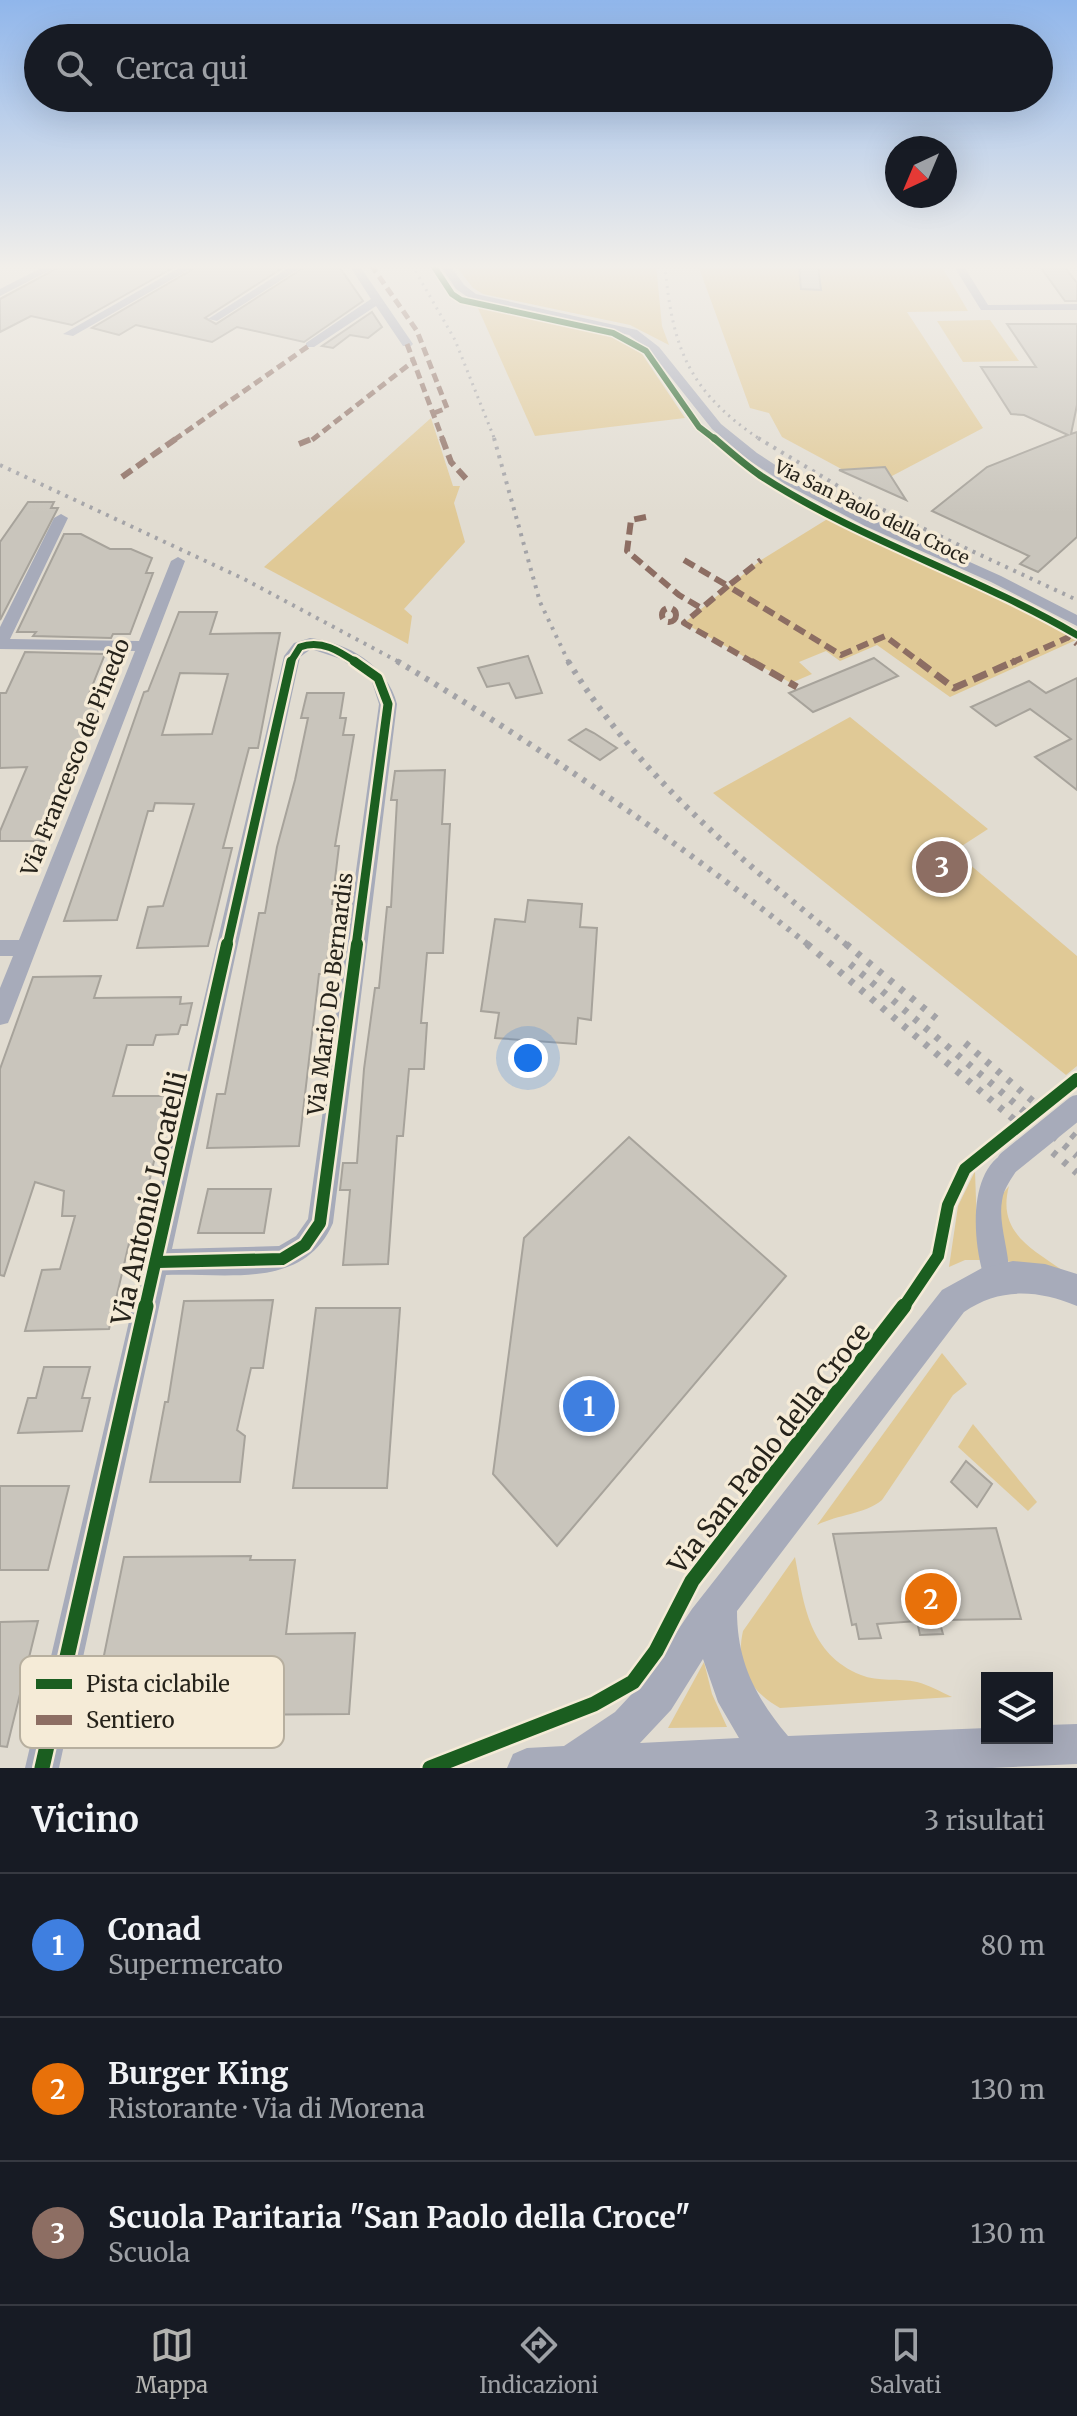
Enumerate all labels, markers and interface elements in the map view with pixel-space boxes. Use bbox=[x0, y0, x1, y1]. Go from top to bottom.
search box bbox=[24, 24, 1053, 112]
icon: search bbox=[52, 46, 96, 90]
text: Cerca qui bbox=[116, 49, 248, 87]
north arrow bbox=[885, 136, 957, 208]
street label: Via San Paolo della Croce bbox=[770, 454, 973, 569]
street label: Via Francesco de Pinedo bbox=[14, 634, 136, 881]
pin: 3 bbox=[916, 837, 968, 897]
street label: Via Mario De Bernardis bbox=[301, 871, 359, 1118]
your location bbox=[508, 1038, 548, 1078]
street label: Via Antonio Locatelli bbox=[104, 1068, 194, 1329]
street label: Via San Paolo della Croce bbox=[660, 1316, 877, 1581]
pin: 1 bbox=[563, 1376, 615, 1436]
pin: 2 bbox=[905, 1569, 957, 1629]
legend bbox=[20, 1656, 284, 1748]
text: Pista ciclabile bbox=[86, 1670, 230, 1698]
map controls bbox=[981, 1672, 1053, 1744]
button: layers bbox=[981, 1672, 1053, 1744]
text: Sentiero bbox=[86, 1706, 175, 1734]
text: Vicino bbox=[32, 1799, 139, 1841]
text: 3 risultati bbox=[924, 1804, 1045, 1837]
text: Conad bbox=[108, 1910, 201, 1948]
text: 1 bbox=[52, 1929, 64, 1962]
text: 80 m bbox=[981, 1929, 1045, 1962]
text: Supermercato bbox=[108, 1948, 283, 1981]
text: Burger King bbox=[108, 2054, 289, 2092]
text: 2 bbox=[50, 2073, 66, 2106]
text: 130 m bbox=[971, 2073, 1045, 2106]
text: Ristorante · Via di Morena bbox=[108, 2092, 425, 2125]
text: Scuola Paritaria "San Paolo della Croce" bbox=[108, 2198, 690, 2236]
text: 3 bbox=[51, 2217, 65, 2250]
text: 130 m bbox=[971, 2217, 1045, 2250]
text: Scuola bbox=[108, 2236, 190, 2269]
tab: Mappa bbox=[136, 2323, 208, 2399]
tab: Indicazioni bbox=[479, 2323, 598, 2399]
tab: Salvati bbox=[870, 2323, 941, 2399]

